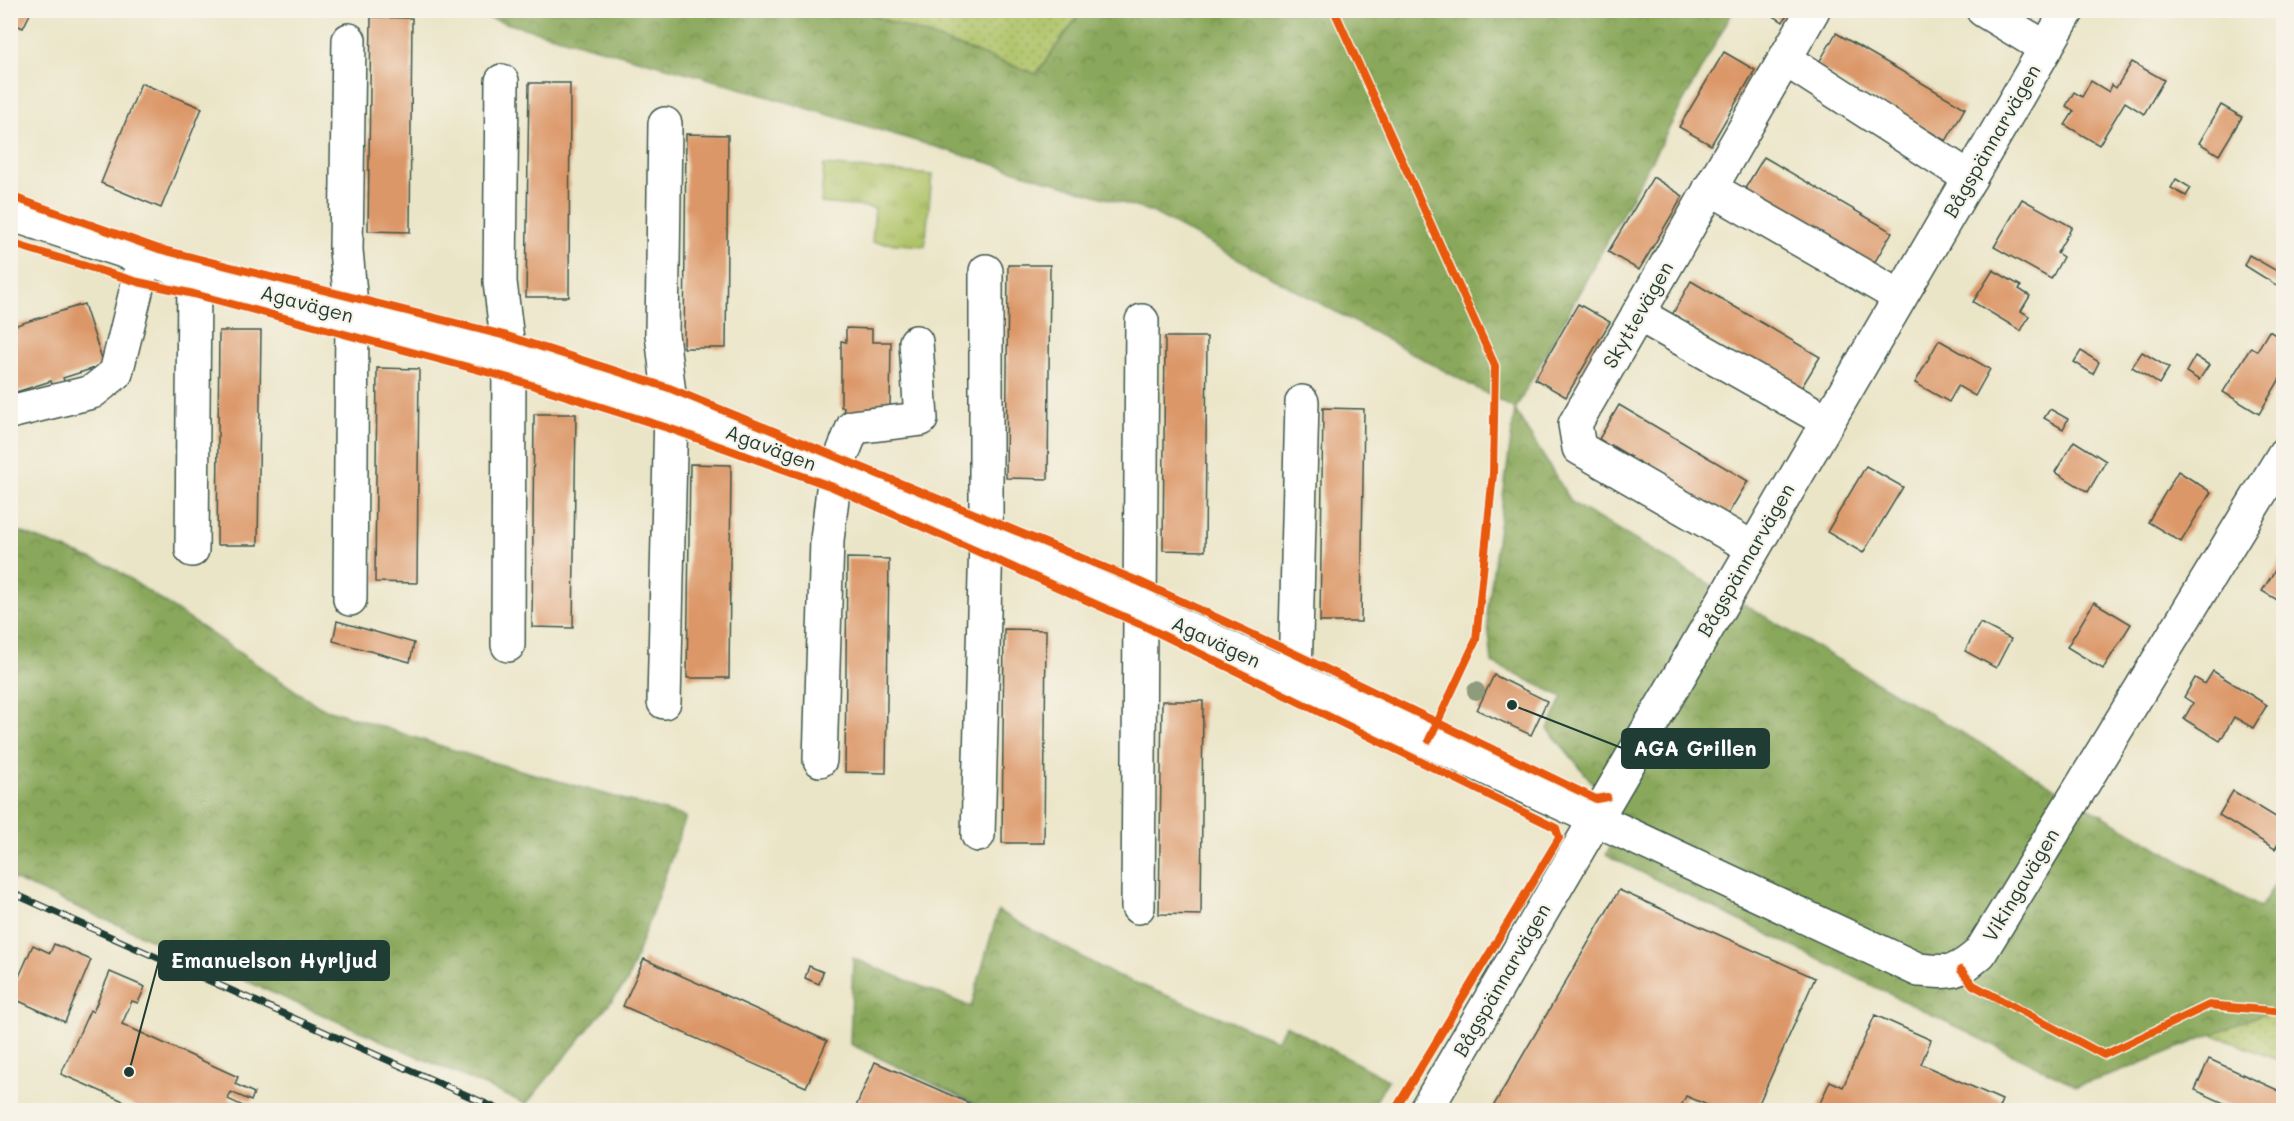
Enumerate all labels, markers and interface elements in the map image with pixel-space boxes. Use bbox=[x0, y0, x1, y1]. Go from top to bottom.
street label: Bågspännarvägen bbox=[1937, 59, 2046, 222]
street label: Skyttevägen bbox=[1596, 256, 1678, 373]
street label: Agavägen bbox=[258, 278, 357, 328]
street label: Agavägen bbox=[722, 418, 820, 476]
street label: Bågspännarvägen bbox=[1691, 478, 1800, 641]
street label: Agavägen bbox=[1168, 609, 1265, 673]
callout: AGA Grillen bbox=[1622, 729, 1769, 768]
text: AGA Grillen bbox=[1633, 734, 1757, 761]
street label: Vikingavägen bbox=[1976, 823, 2064, 946]
street label: Bågspännarvägen bbox=[1447, 898, 1556, 1061]
callout: Emanuelson Hyrljud bbox=[159, 941, 389, 980]
text: Emanuelson Hyrljud bbox=[171, 946, 377, 974]

